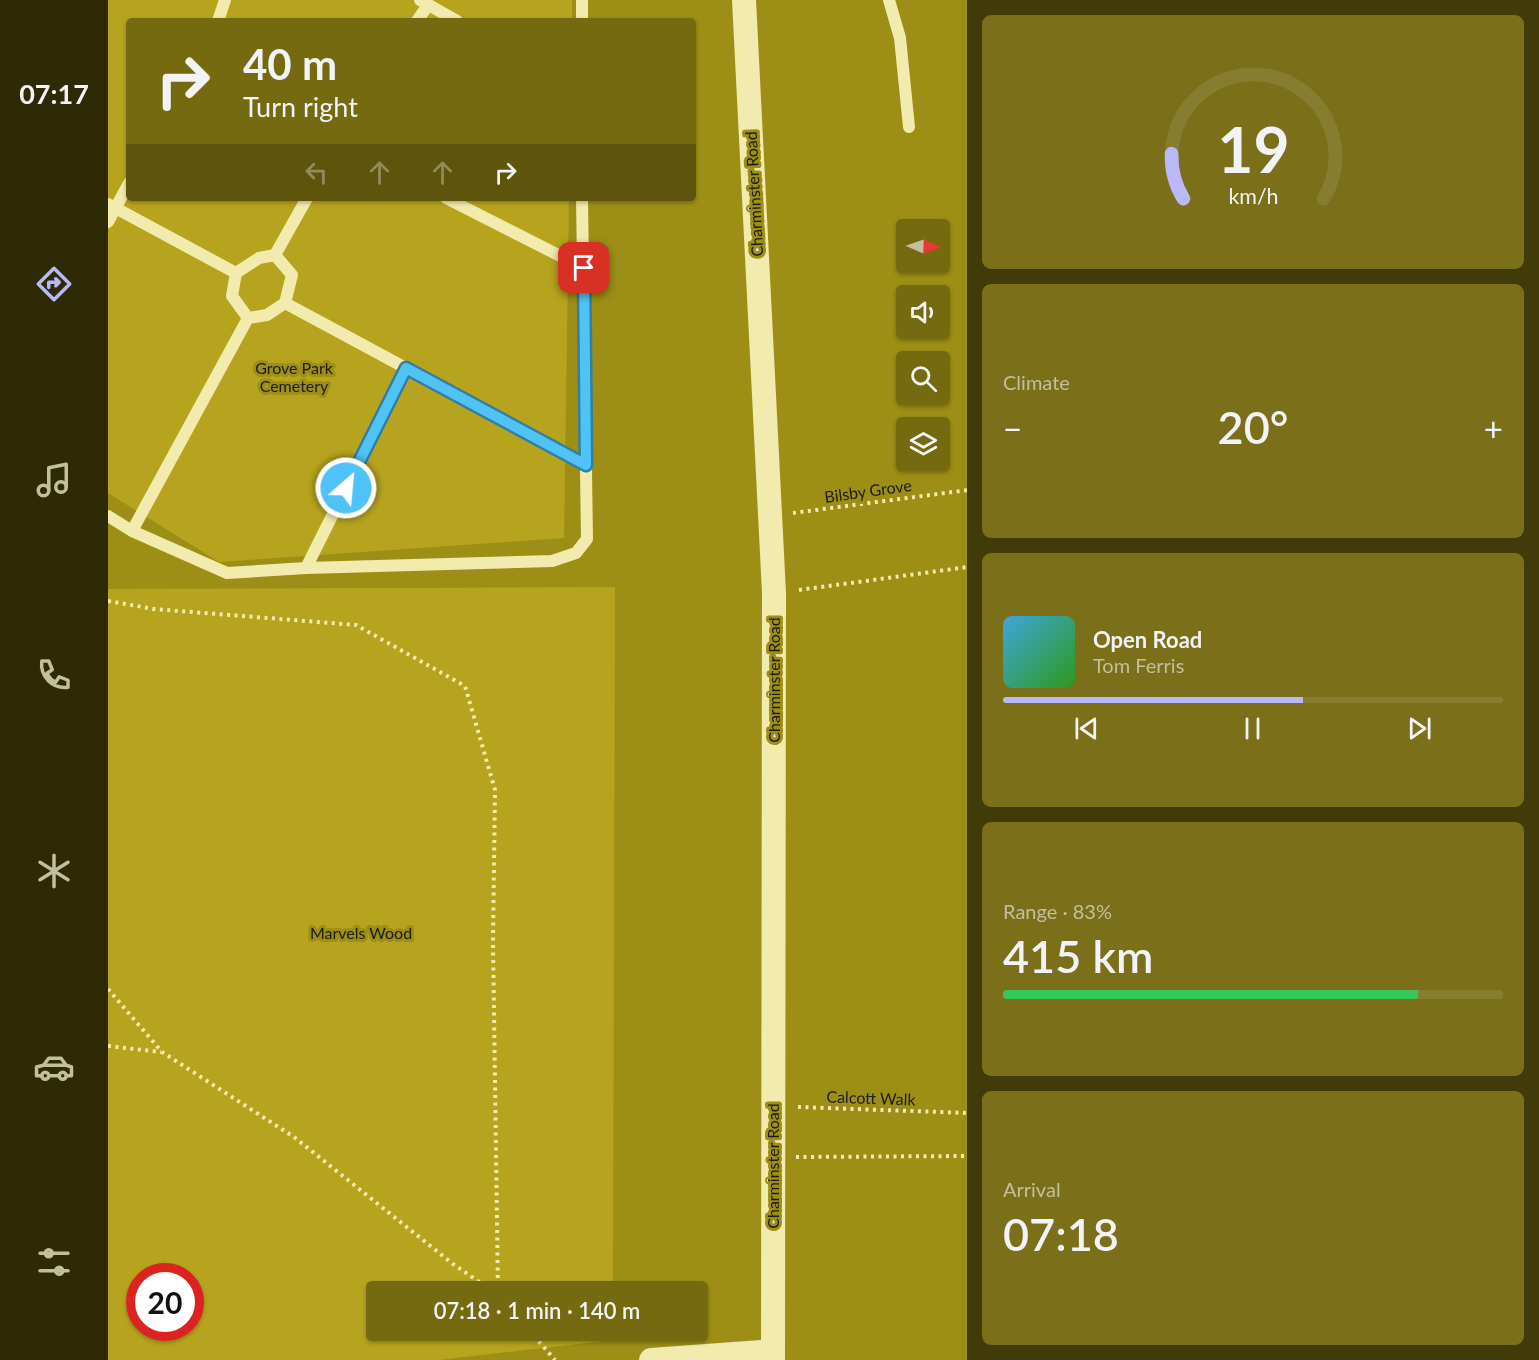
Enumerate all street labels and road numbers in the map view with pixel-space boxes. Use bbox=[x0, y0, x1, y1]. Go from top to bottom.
street label: Charminster Road bbox=[741, 131, 766, 257]
street label: Bilsby Grove bbox=[823, 475, 913, 506]
street label: Charminster Road bbox=[764, 617, 783, 743]
street label: Calcott Walk bbox=[826, 1086, 917, 1109]
street label: Charminster Road bbox=[763, 1103, 782, 1229]

